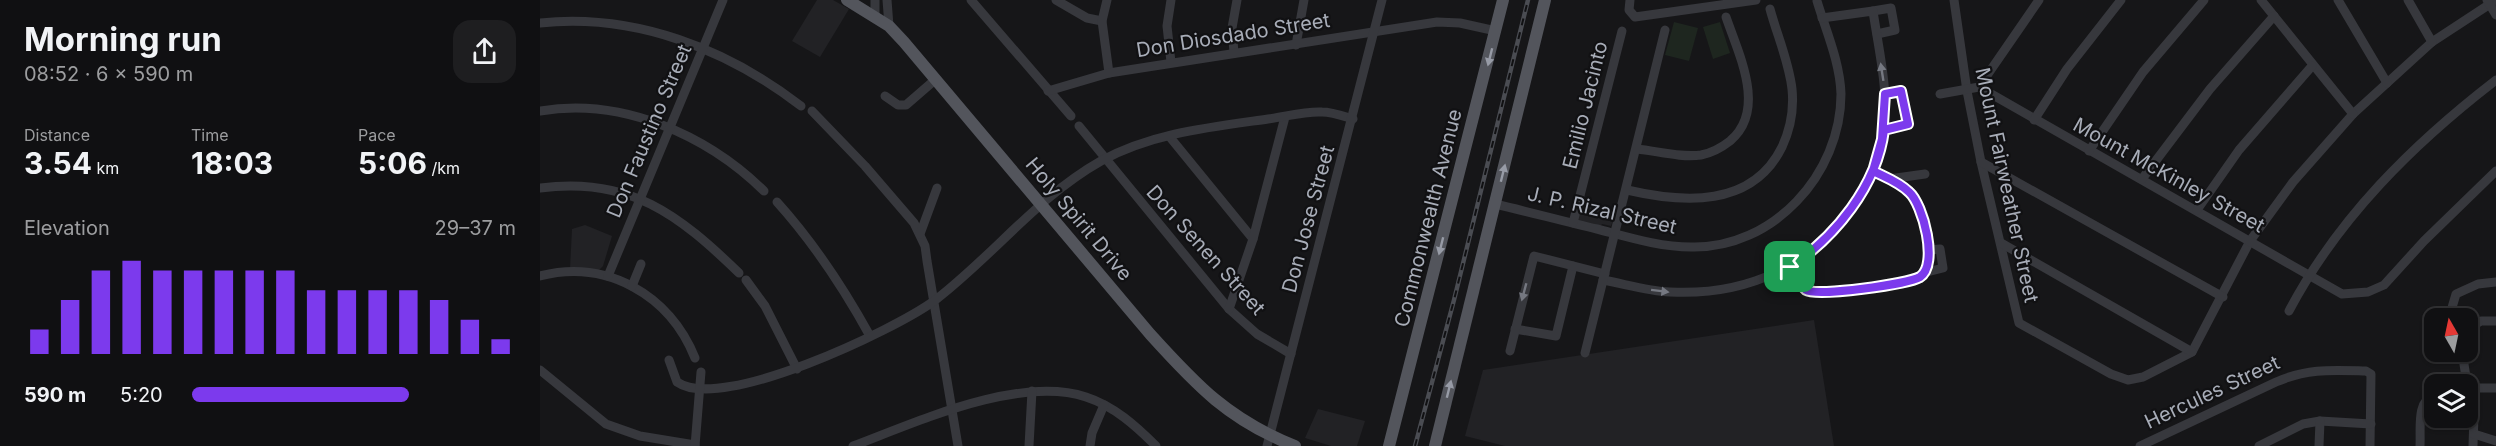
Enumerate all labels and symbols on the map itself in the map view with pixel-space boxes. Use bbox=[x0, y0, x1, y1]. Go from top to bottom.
street label: Don Diosdado Street bbox=[1135, 8, 1332, 62]
street label: Emilio Jacinto bbox=[1558, 39, 1612, 171]
street label: Don Faustino Street bbox=[602, 40, 697, 221]
one-way arrow bbox=[1484, 48, 1494, 66]
one-way arrow bbox=[1878, 62, 1887, 81]
street label: Mount Fairweather Street bbox=[1970, 65, 2044, 305]
street label: Commonwealth Avenue bbox=[1389, 106, 1467, 330]
street label: Mount McKinley Street bbox=[2069, 112, 2269, 238]
street label: Don Jose Street bbox=[1277, 142, 1339, 295]
street label: Holy Spirit Drive bbox=[1021, 153, 1137, 285]
one-way arrow bbox=[1498, 164, 1508, 183]
street label: Don Senen Street bbox=[1142, 180, 1271, 320]
street label: J. P. Rizal Street bbox=[1525, 181, 1679, 239]
one-way arrow bbox=[1436, 237, 1446, 255]
pin bbox=[1764, 241, 1815, 292]
one-way arrow bbox=[1519, 283, 1529, 301]
one-way arrow bbox=[1651, 286, 1670, 296]
north arrow bbox=[2424, 308, 2478, 362]
street label: Hercules Street bbox=[2141, 350, 2284, 434]
one-way arrow bbox=[1445, 380, 1454, 398]

